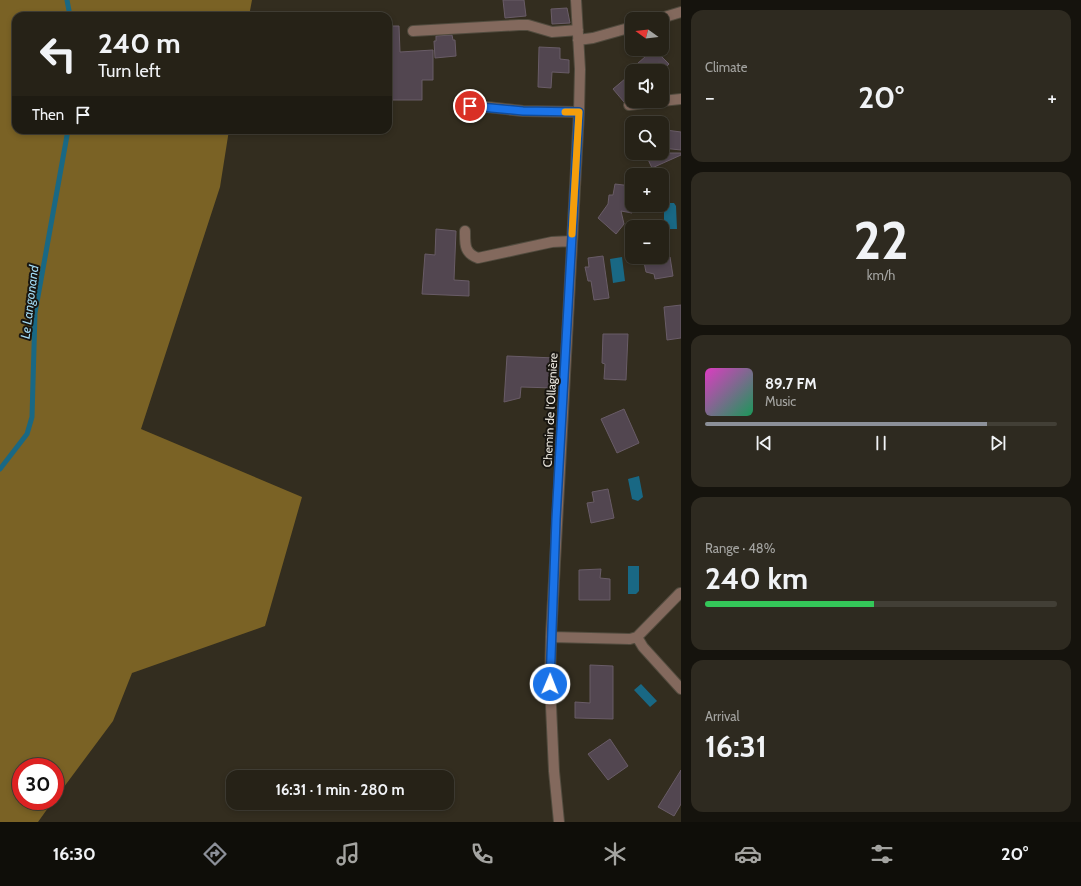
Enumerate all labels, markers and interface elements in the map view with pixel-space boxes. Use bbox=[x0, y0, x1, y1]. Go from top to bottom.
north arrow bbox=[625, 12, 669, 56]
map controls bbox=[625, 12, 669, 264]
text: 240 m bbox=[98, 26, 181, 60]
icon: left bbox=[32, 28, 84, 80]
text: Climate bbox=[705, 59, 747, 75]
text: Turn left bbox=[98, 60, 161, 82]
button: sound bbox=[625, 64, 669, 108]
text: 20° bbox=[858, 79, 904, 116]
text: − bbox=[705, 84, 715, 111]
text: + bbox=[1047, 84, 1057, 111]
pin bbox=[453, 89, 487, 123]
icon: arrive bbox=[459, 95, 481, 117]
icon: arrive bbox=[72, 104, 94, 126]
text: Then bbox=[32, 106, 64, 124]
button: search bbox=[625, 116, 669, 160]
button: + bbox=[625, 168, 669, 212]
text: 22 bbox=[853, 209, 909, 272]
button: − bbox=[625, 220, 669, 264]
water label: Le Langonand bbox=[17, 264, 41, 340]
text: km/h bbox=[867, 267, 895, 283]
street label: Chemin de l'Ollagnière bbox=[540, 352, 560, 468]
text: 89.7 FM bbox=[765, 375, 817, 393]
text: Music bbox=[765, 393, 796, 409]
icon: previous bbox=[753, 432, 775, 454]
icon: pause bbox=[870, 432, 892, 454]
icon: next bbox=[987, 432, 1009, 454]
text: Range · 48% bbox=[705, 540, 775, 556]
text: 240 km bbox=[705, 560, 808, 597]
position arrow bbox=[529, 663, 571, 705]
text: Arrival bbox=[705, 708, 740, 724]
text: 16:31 bbox=[705, 728, 767, 765]
speed limit sign: 30 bbox=[12, 758, 64, 810]
text: 16:31 · 1 min · 280 m bbox=[275, 781, 405, 799]
icon: directions bbox=[201, 840, 229, 868]
icon: music bbox=[334, 840, 362, 868]
icon: phone bbox=[468, 840, 496, 868]
icon: climate bbox=[601, 840, 629, 868]
icon: car bbox=[734, 840, 762, 868]
icon: filters bbox=[868, 840, 896, 868]
text: 16:30 bbox=[53, 843, 96, 865]
text: 20° bbox=[1001, 843, 1028, 865]

